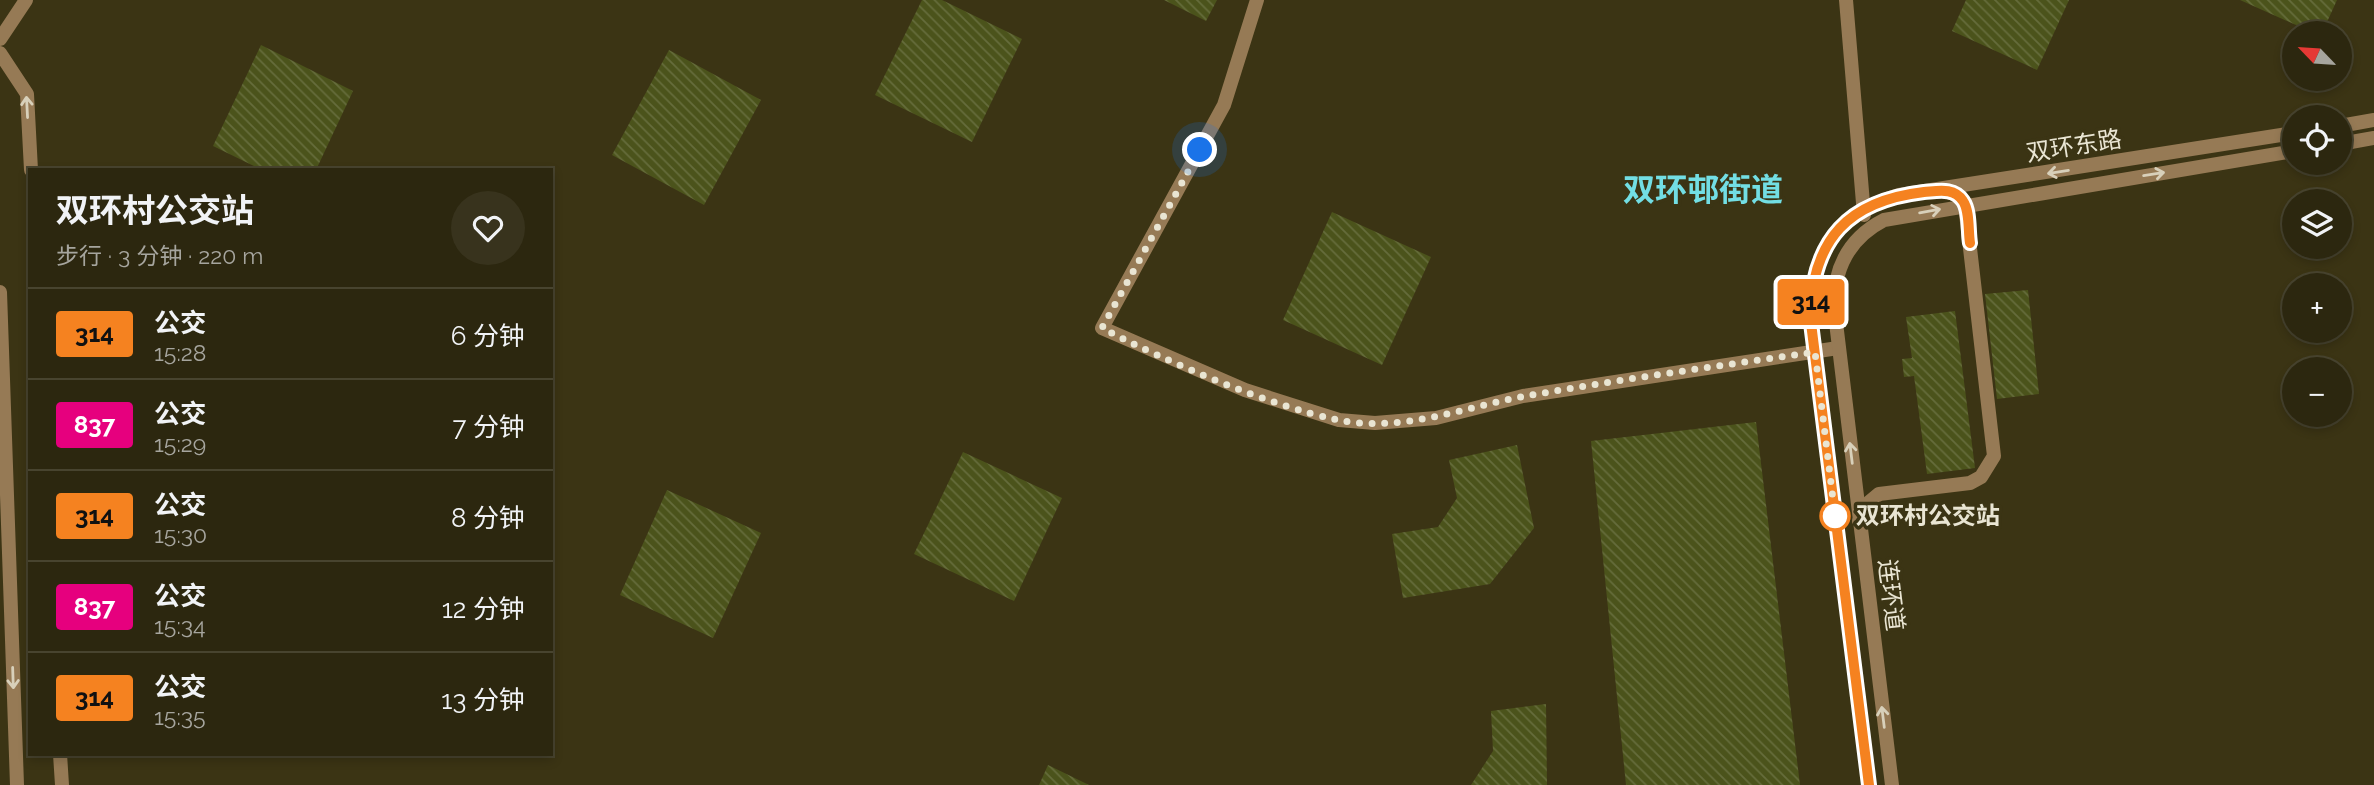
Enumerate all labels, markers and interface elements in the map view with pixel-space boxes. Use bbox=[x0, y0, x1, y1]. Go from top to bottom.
north arrow bbox=[2282, 21, 2352, 91]
map controls bbox=[2282, 21, 2352, 427]
one-way arrow bbox=[21, 96, 34, 119]
button: locate bbox=[2282, 105, 2352, 175]
street label: 双环东路 bbox=[2024, 124, 2124, 167]
your location bbox=[1182, 132, 1217, 167]
one-way arrow bbox=[2047, 166, 2070, 179]
one-way arrow bbox=[2142, 167, 2165, 180]
district label: 双环邨街道 bbox=[1623, 171, 1783, 208]
button: layers bbox=[2282, 189, 2352, 259]
text: 双环村公交站 bbox=[56, 191, 254, 230]
button: heart bbox=[451, 191, 525, 265]
one-way arrow bbox=[1918, 204, 1941, 217]
text: 步行 · 3 分钟 · 220 m bbox=[56, 242, 263, 269]
button: + bbox=[2282, 273, 2352, 343]
line badge: 314 bbox=[1771, 279, 1851, 325]
text: 314 bbox=[1792, 287, 1830, 316]
text: 公交 bbox=[154, 308, 206, 338]
text: 314 bbox=[75, 319, 114, 348]
text: 6 分钟 bbox=[451, 321, 525, 351]
text: 15:28 bbox=[154, 339, 206, 366]
button: − bbox=[2282, 357, 2352, 427]
text: 公交 bbox=[154, 399, 206, 429]
text: 837 bbox=[74, 410, 115, 439]
text: 7 分钟 bbox=[452, 412, 525, 442]
text: 15:29 bbox=[154, 430, 206, 457]
one-way arrow bbox=[1844, 442, 1857, 465]
text: 公交 bbox=[154, 490, 206, 520]
text: 314 bbox=[75, 501, 114, 530]
marker: 双环村公交站 bbox=[1820, 501, 1850, 531]
place label: 双环村公交站 bbox=[1856, 501, 2000, 530]
text: 8 分钟 bbox=[451, 503, 525, 533]
text: 15:30 bbox=[154, 521, 207, 548]
street label: 连环道 bbox=[1873, 557, 1910, 632]
text: 公交 bbox=[154, 581, 206, 611]
text: 837 bbox=[74, 592, 115, 621]
text: 12 分钟 bbox=[442, 594, 525, 624]
text: 15:34 bbox=[154, 612, 206, 639]
one-way arrow bbox=[7, 666, 20, 689]
text: 公交 bbox=[154, 672, 206, 702]
text: 314 bbox=[75, 683, 114, 712]
text: 13 分钟 bbox=[441, 685, 525, 715]
text: 15:35 bbox=[154, 703, 206, 730]
one-way arrow bbox=[1877, 706, 1890, 729]

